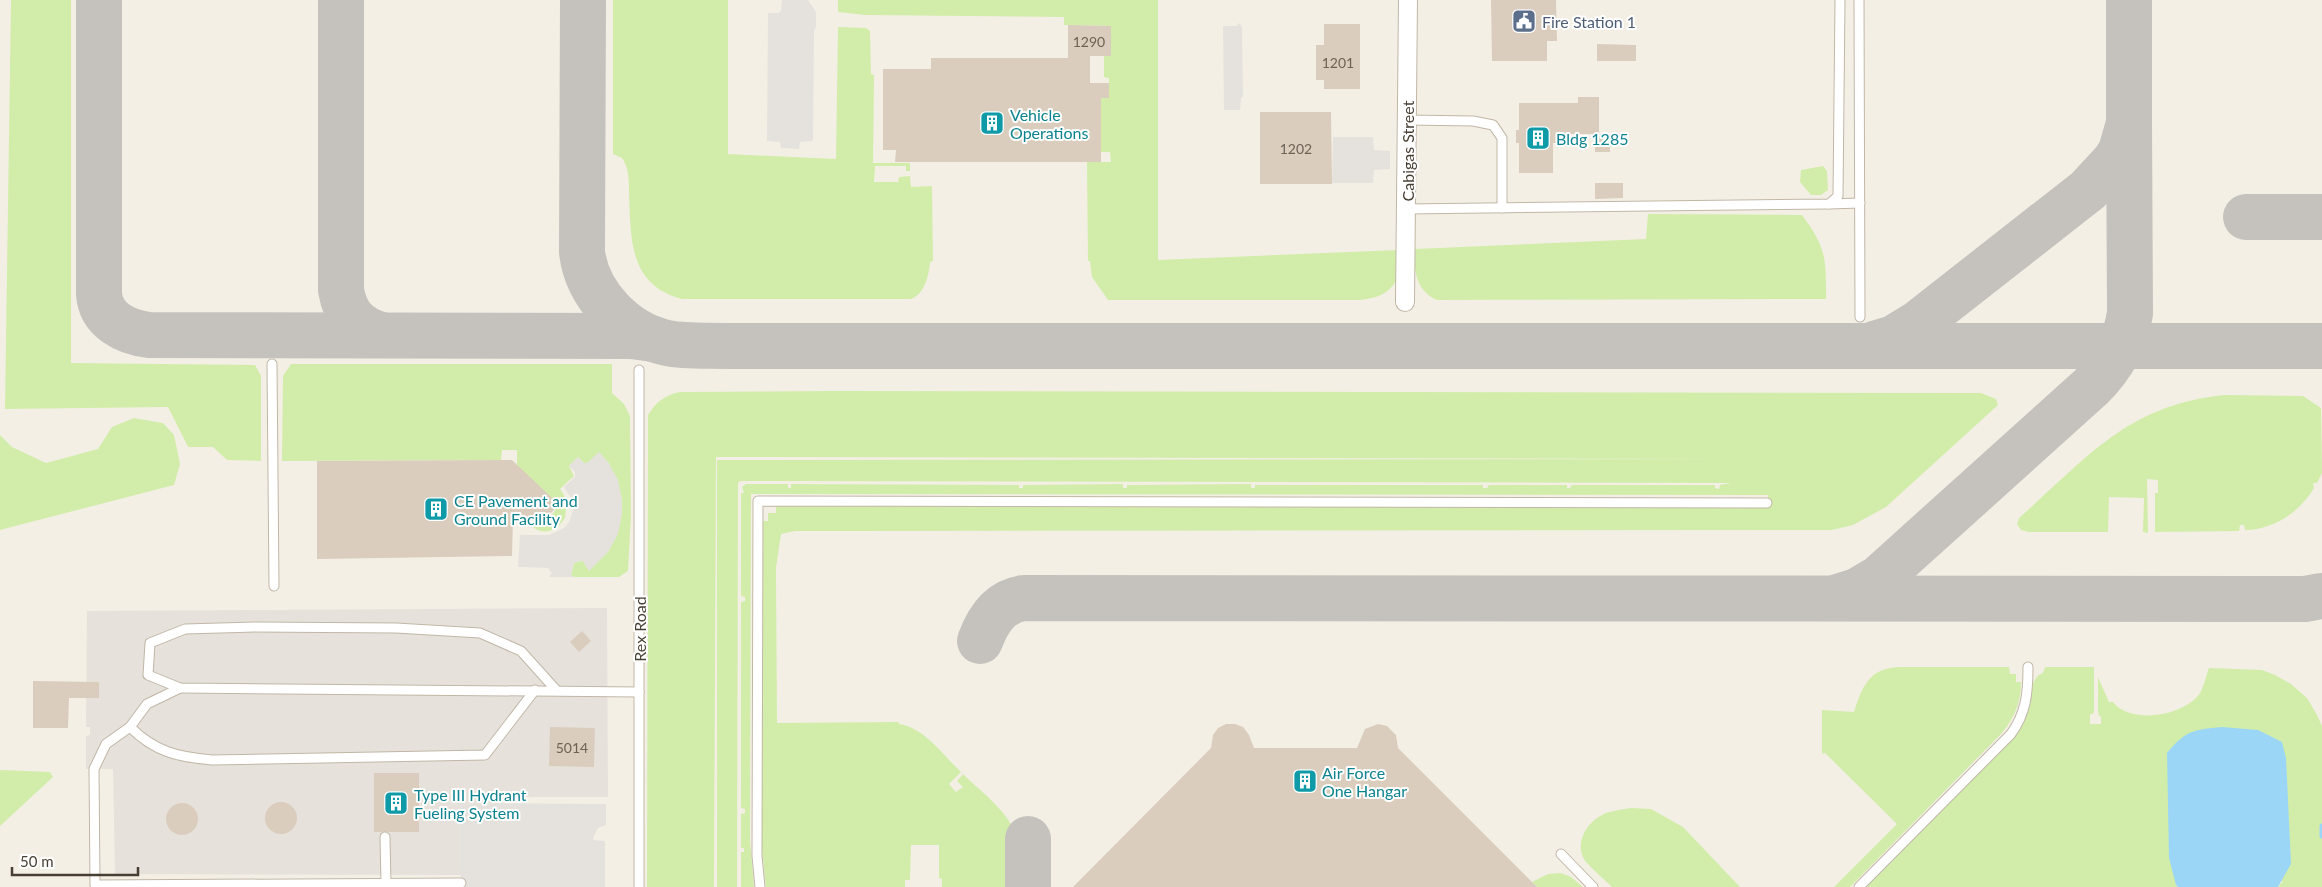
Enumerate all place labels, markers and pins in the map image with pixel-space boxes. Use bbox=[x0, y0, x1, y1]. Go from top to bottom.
public building icon: Fire Station 1 bbox=[1511, 8, 1537, 34]
place label: Fire Station 1 bbox=[1542, 12, 1636, 31]
place label: Vehicle Operations bbox=[1010, 105, 1088, 142]
building icon: Vehicle Operations bbox=[979, 110, 1005, 136]
building icon: Bldg 1285 bbox=[1525, 125, 1551, 151]
place label: Bldg 1285 bbox=[1556, 129, 1628, 148]
place label: CE Pavement and Ground Facility bbox=[454, 491, 578, 528]
building icon: CE Pavement and Ground Facility bbox=[423, 496, 449, 522]
place label: Air Force One Hangar bbox=[1322, 763, 1407, 800]
building icon: Air Force One Hangar bbox=[1292, 768, 1318, 794]
place label: Type III Hydrant Fueling System bbox=[414, 785, 527, 822]
building icon: Type III Hydrant Fueling System bbox=[383, 790, 409, 816]

